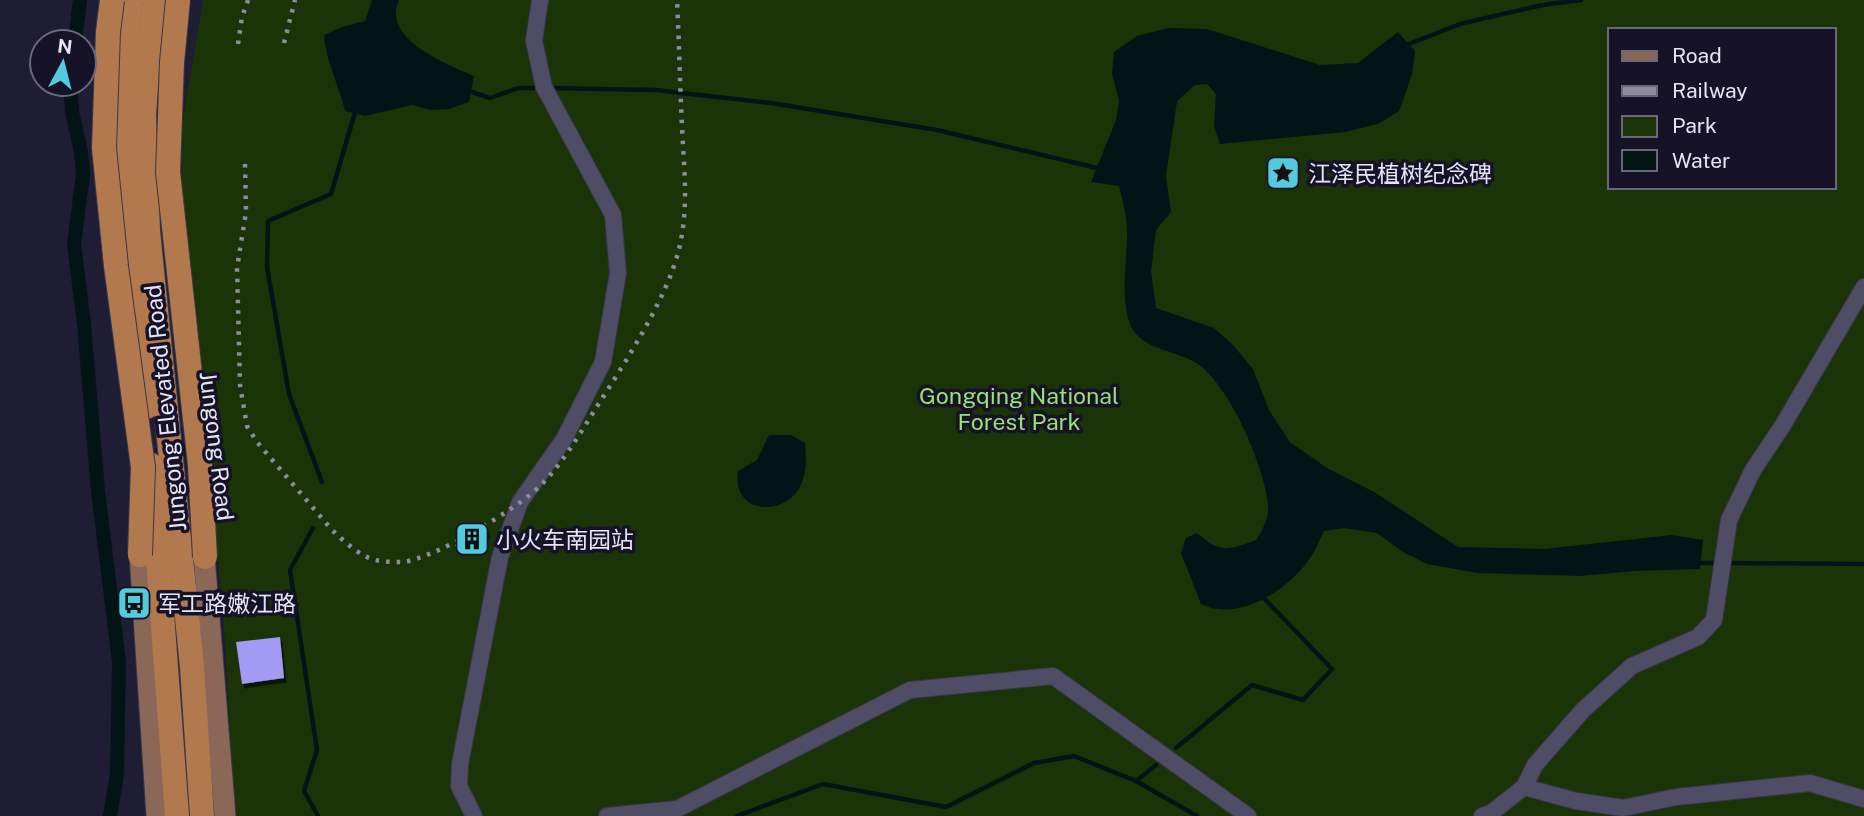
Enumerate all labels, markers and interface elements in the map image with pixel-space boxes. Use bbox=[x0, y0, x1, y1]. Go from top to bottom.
north arrow bbox=[28, 28, 98, 98]
legend bbox=[1608, 28, 1836, 189]
text: N bbox=[56, 34, 74, 58]
text: Road bbox=[1672, 43, 1722, 68]
text: Railway bbox=[1672, 78, 1748, 103]
text: Park bbox=[1672, 113, 1717, 138]
text: Water bbox=[1672, 148, 1730, 173]
place icon: 江泽民植树纪念碑 bbox=[1264, 154, 1302, 192]
place label: 江泽民植树纪念碑 bbox=[1308, 160, 1492, 187]
street label: Jungong Elevated Road bbox=[139, 283, 191, 533]
street label: Jungong Road bbox=[194, 370, 240, 522]
park label: Gongqing National Forest Park bbox=[919, 382, 1119, 435]
building icon: 小火车南园站 bbox=[453, 520, 491, 558]
place label: 小火车南园站 bbox=[496, 526, 634, 553]
bus stop icon: 军工路嫩江路 bbox=[115, 584, 153, 622]
place label: 军工路嫩江路 bbox=[158, 590, 296, 617]

